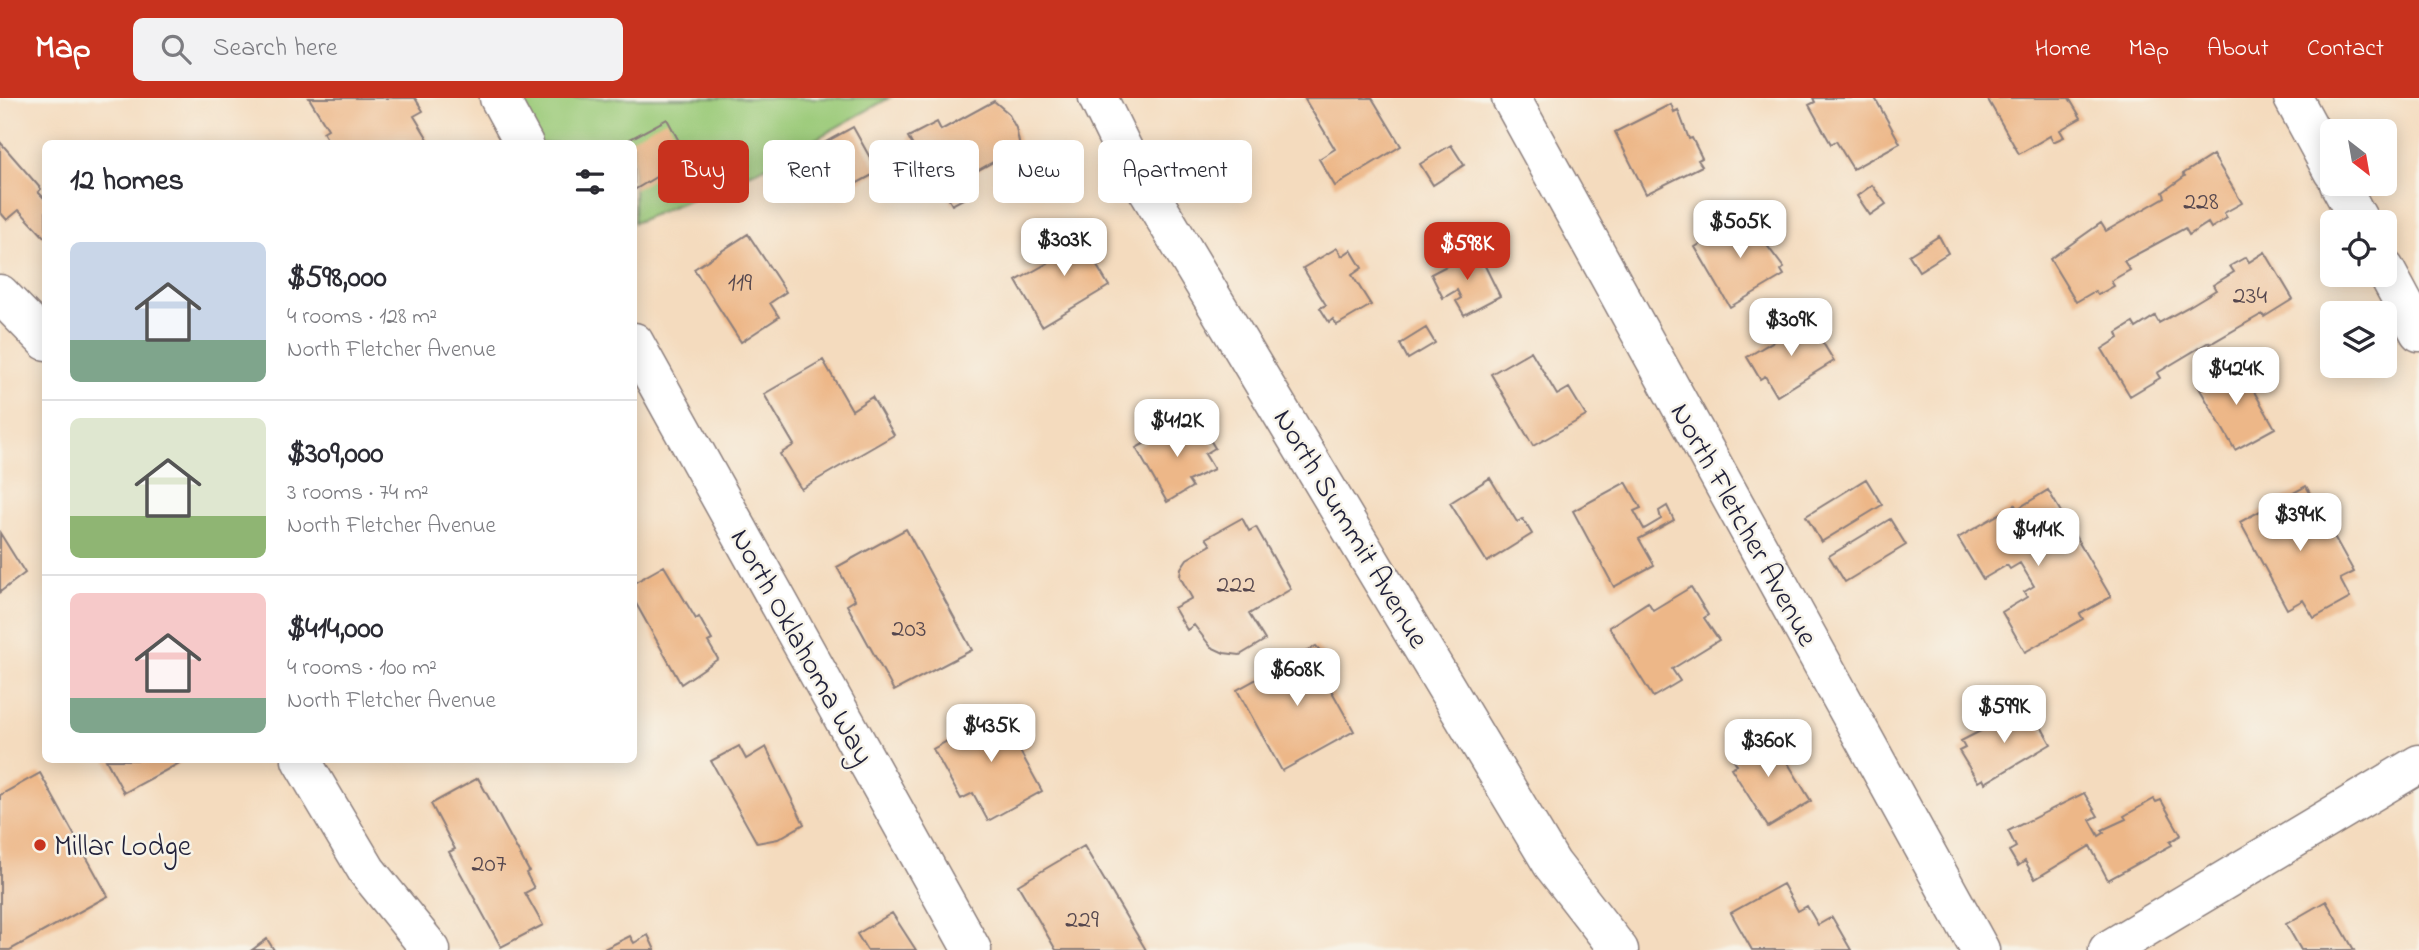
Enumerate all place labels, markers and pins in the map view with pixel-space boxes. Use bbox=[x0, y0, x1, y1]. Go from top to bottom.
pin: $505K bbox=[1691, 200, 1789, 260]
pin: $303K bbox=[1015, 218, 1113, 278]
pin: $598K bbox=[1418, 222, 1516, 282]
pin: $309K bbox=[1742, 299, 1840, 358]
pin: $424K bbox=[2187, 348, 2285, 407]
pin: $412K bbox=[1128, 400, 1226, 459]
pin: $394K bbox=[2251, 494, 2349, 553]
pin: $414K bbox=[1989, 508, 2087, 568]
pin: $608K bbox=[1248, 648, 1346, 708]
pin: $599K bbox=[1955, 686, 2053, 745]
pin: $435K bbox=[942, 704, 1040, 764]
pin: $360K bbox=[1719, 720, 1817, 779]
place label: Millar Lodge bbox=[54, 826, 192, 870]
marker: Millar Lodge bbox=[32, 837, 48, 853]

